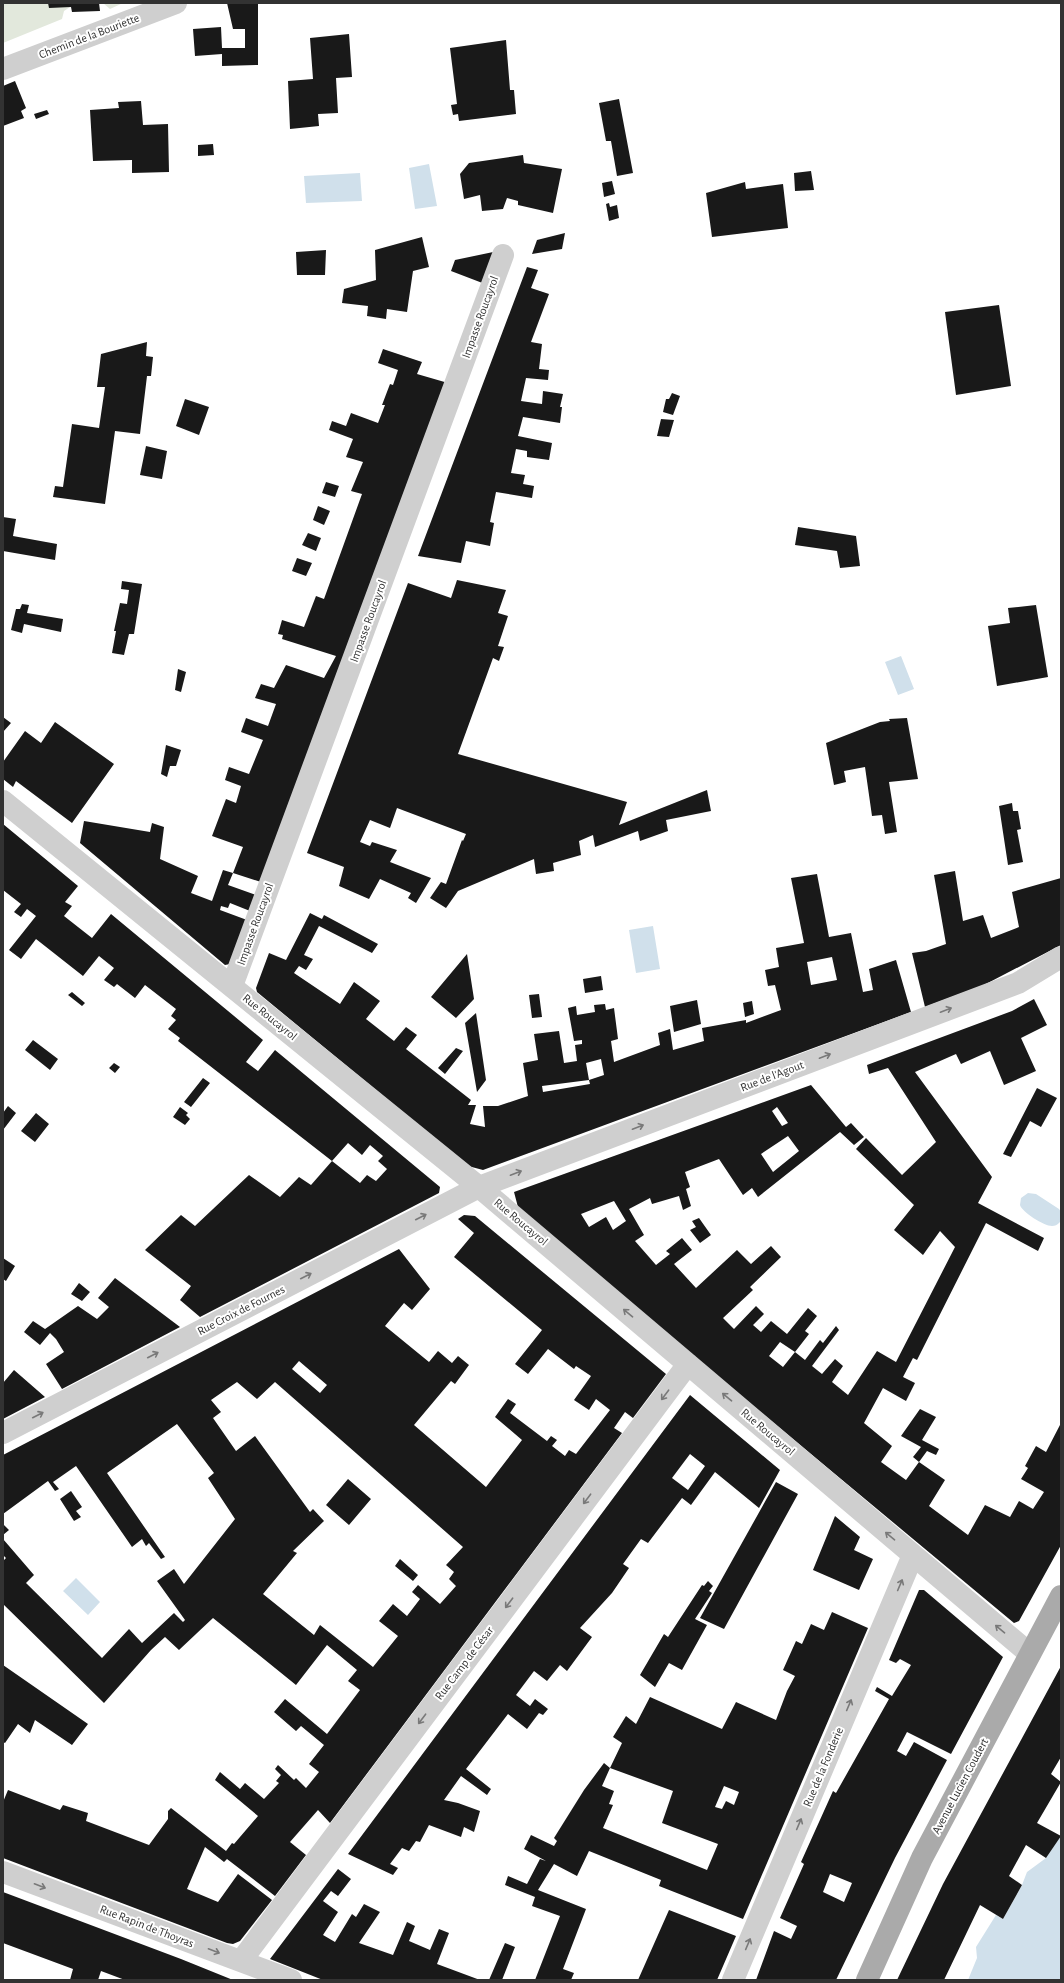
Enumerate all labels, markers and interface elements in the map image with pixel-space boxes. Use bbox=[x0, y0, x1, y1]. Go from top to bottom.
street label: Chemin de la Bouriette bbox=[37, 11, 141, 61]
street label: Impasse Roucayrol bbox=[460, 274, 501, 360]
street label: Impasse Roucayrol bbox=[348, 578, 389, 664]
street label: Impasse Roucayrol bbox=[235, 881, 276, 967]
street label: Rue Roucayrol bbox=[240, 992, 299, 1043]
one-way arrow bbox=[940, 1006, 952, 1014]
one-way arrow bbox=[818, 1052, 830, 1060]
street label: Rue de l'Agout bbox=[739, 1058, 805, 1094]
one-way arrow bbox=[631, 1122, 643, 1130]
one-way arrow bbox=[509, 1169, 522, 1176]
street label: Rue Roucayrol bbox=[491, 1196, 550, 1249]
one-way arrow bbox=[415, 1213, 427, 1220]
one-way arrow bbox=[300, 1272, 312, 1280]
street label: Rue Croix de Fournes bbox=[195, 1283, 287, 1337]
one-way arrow bbox=[623, 1309, 633, 1318]
one-way arrow bbox=[147, 1351, 159, 1359]
one-way arrow bbox=[661, 1390, 669, 1401]
one-way arrow bbox=[722, 1393, 733, 1402]
street label: Rue Roucayrol bbox=[738, 1406, 797, 1459]
one-way arrow bbox=[31, 1411, 43, 1418]
one-way arrow bbox=[583, 1494, 591, 1505]
one-way arrow bbox=[885, 1531, 896, 1540]
one-way arrow bbox=[897, 1579, 904, 1591]
one-way arrow bbox=[505, 1598, 513, 1609]
street label: Rue Camp de César bbox=[433, 1624, 495, 1702]
one-way arrow bbox=[995, 1624, 1005, 1633]
one-way arrow bbox=[846, 1699, 854, 1711]
one-way arrow bbox=[418, 1713, 427, 1724]
street label: Rue de la Fonderie bbox=[801, 1726, 845, 1808]
street label: Avenue Lucien Coudert bbox=[930, 1736, 990, 1836]
one-way arrow bbox=[796, 1819, 803, 1831]
one-way arrow bbox=[33, 1882, 45, 1890]
street label: Rue Rapin de Thoyras bbox=[98, 1903, 196, 1950]
one-way arrow bbox=[745, 1939, 752, 1951]
one-way arrow bbox=[207, 1947, 219, 1955]

